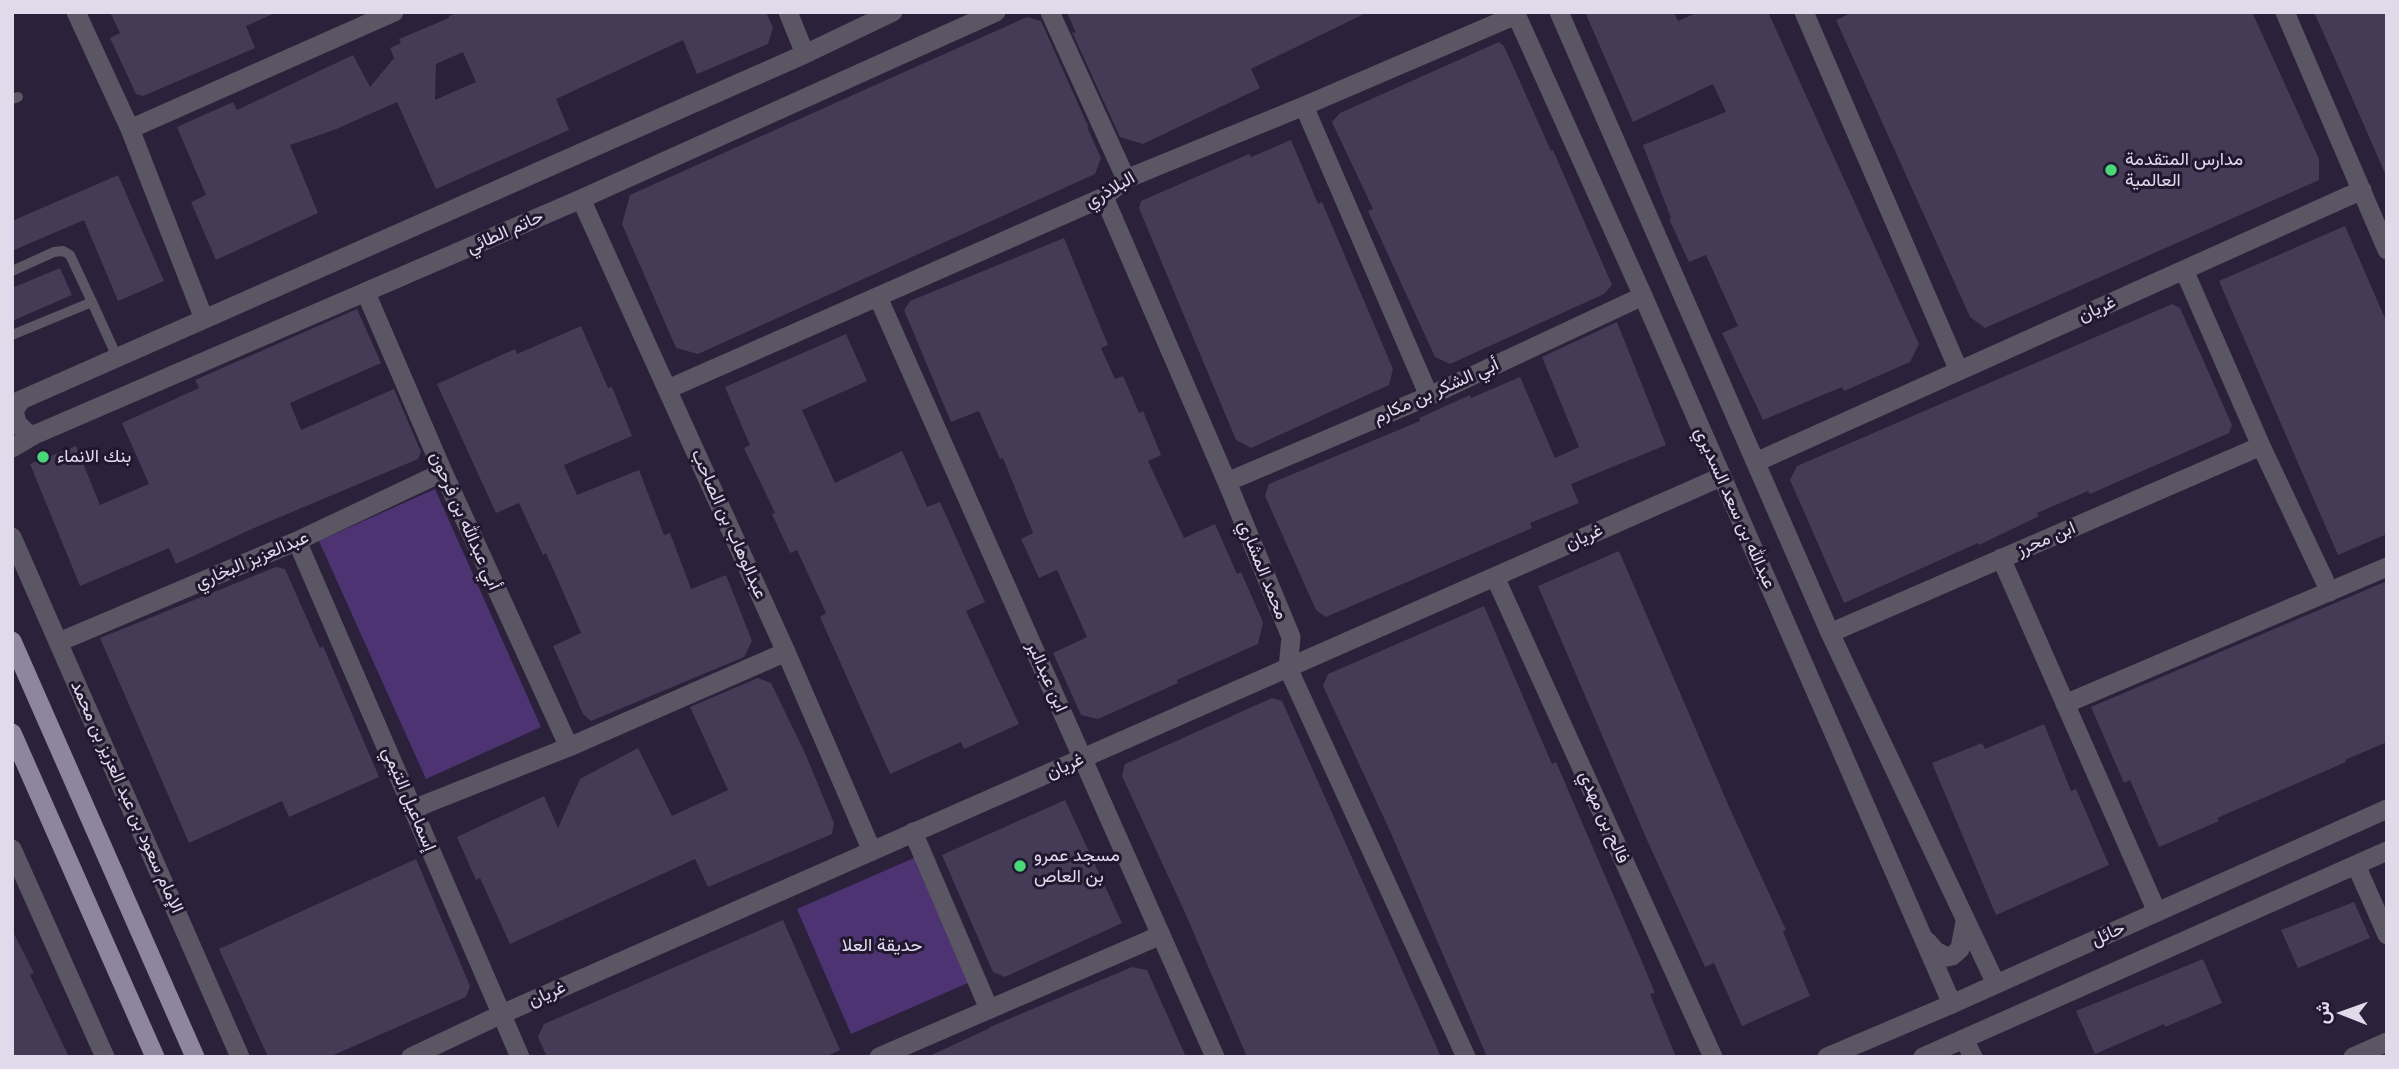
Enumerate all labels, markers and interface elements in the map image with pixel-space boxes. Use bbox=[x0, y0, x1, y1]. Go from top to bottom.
place label: مدارس المتقدمة العالمية bbox=[2125, 149, 2243, 192]
marker: مدارس المتقدمة العالمية bbox=[2103, 162, 2119, 178]
street label: البلاذري bbox=[1081, 167, 1139, 213]
street label: حاتم الطائي bbox=[463, 205, 547, 259]
street label: غريان bbox=[2075, 291, 2119, 327]
street label: أبي الشكر بن مكارم bbox=[1370, 354, 1502, 428]
street label: عبدالله بن سعد السديري bbox=[1690, 424, 1780, 592]
place label: بنك الانماء bbox=[57, 446, 131, 468]
street label: عبدالوهاب بن الصاحب bbox=[686, 446, 772, 602]
marker: بنك الانماء bbox=[35, 449, 51, 465]
street label: أبي عبدالله بن فرحون bbox=[425, 449, 505, 593]
street label: محمد المشاري bbox=[1233, 517, 1293, 623]
street label: ابن محرز bbox=[2013, 517, 2079, 561]
street label: غريان bbox=[1562, 519, 1606, 555]
street label: عبدالعزيز البخاري bbox=[192, 526, 312, 594]
street label: ابن عبدالبر bbox=[1022, 638, 1072, 716]
street label: الإمام سعود بن عبد العزيز بن محمد bbox=[66, 677, 188, 917]
street label: إسماعيل التيمي bbox=[377, 744, 441, 854]
street label: غريان bbox=[1043, 748, 1087, 784]
street label: فالح بن مهدي bbox=[1574, 767, 1634, 867]
place label: مسجد عمرو بن العاص bbox=[1034, 845, 1120, 888]
marker: مسجد عمرو بن العاص bbox=[1012, 858, 1028, 874]
street label: حائل bbox=[2088, 917, 2128, 951]
park label: حديقة العلا bbox=[842, 935, 922, 957]
street label: غريان bbox=[525, 976, 569, 1012]
north arrow bbox=[2308, 978, 2378, 1048]
text: ش bbox=[2310, 1001, 2334, 1024]

